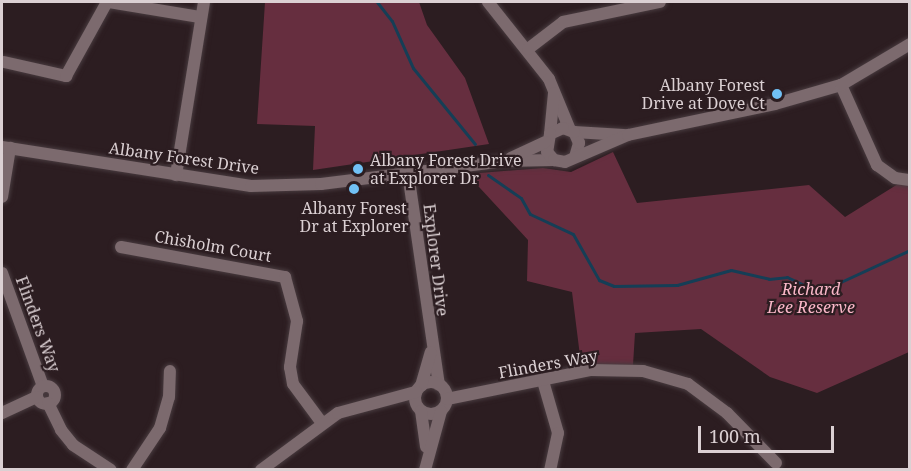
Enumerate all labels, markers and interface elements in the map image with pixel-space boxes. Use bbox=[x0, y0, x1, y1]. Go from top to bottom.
place label: Albany Forest Drive at Dove Ct bbox=[642, 75, 765, 113]
marker: Albany Forest Drive at Dove Ct bbox=[770, 87, 784, 101]
street label: Albany Forest Drive bbox=[108, 138, 260, 178]
place label: Albany Forest Drive at Explorer Dr bbox=[370, 150, 522, 188]
marker: Albany Forest Drive at Explorer Dr bbox=[351, 162, 365, 176]
marker: Albany Forest Dr at Explorer bbox=[347, 182, 361, 196]
place label: Albany Forest Dr at Explorer bbox=[300, 198, 408, 236]
street label: Explorer Drive bbox=[420, 203, 452, 317]
street label: Chisholm Court bbox=[153, 226, 273, 266]
street label: Flinders Way bbox=[12, 273, 64, 375]
park label: Richard Lee Reserve bbox=[767, 279, 855, 317]
street label: Flinders Way bbox=[497, 346, 599, 382]
scale bar bbox=[701, 414, 838, 452]
text: 100 m bbox=[709, 424, 761, 448]

